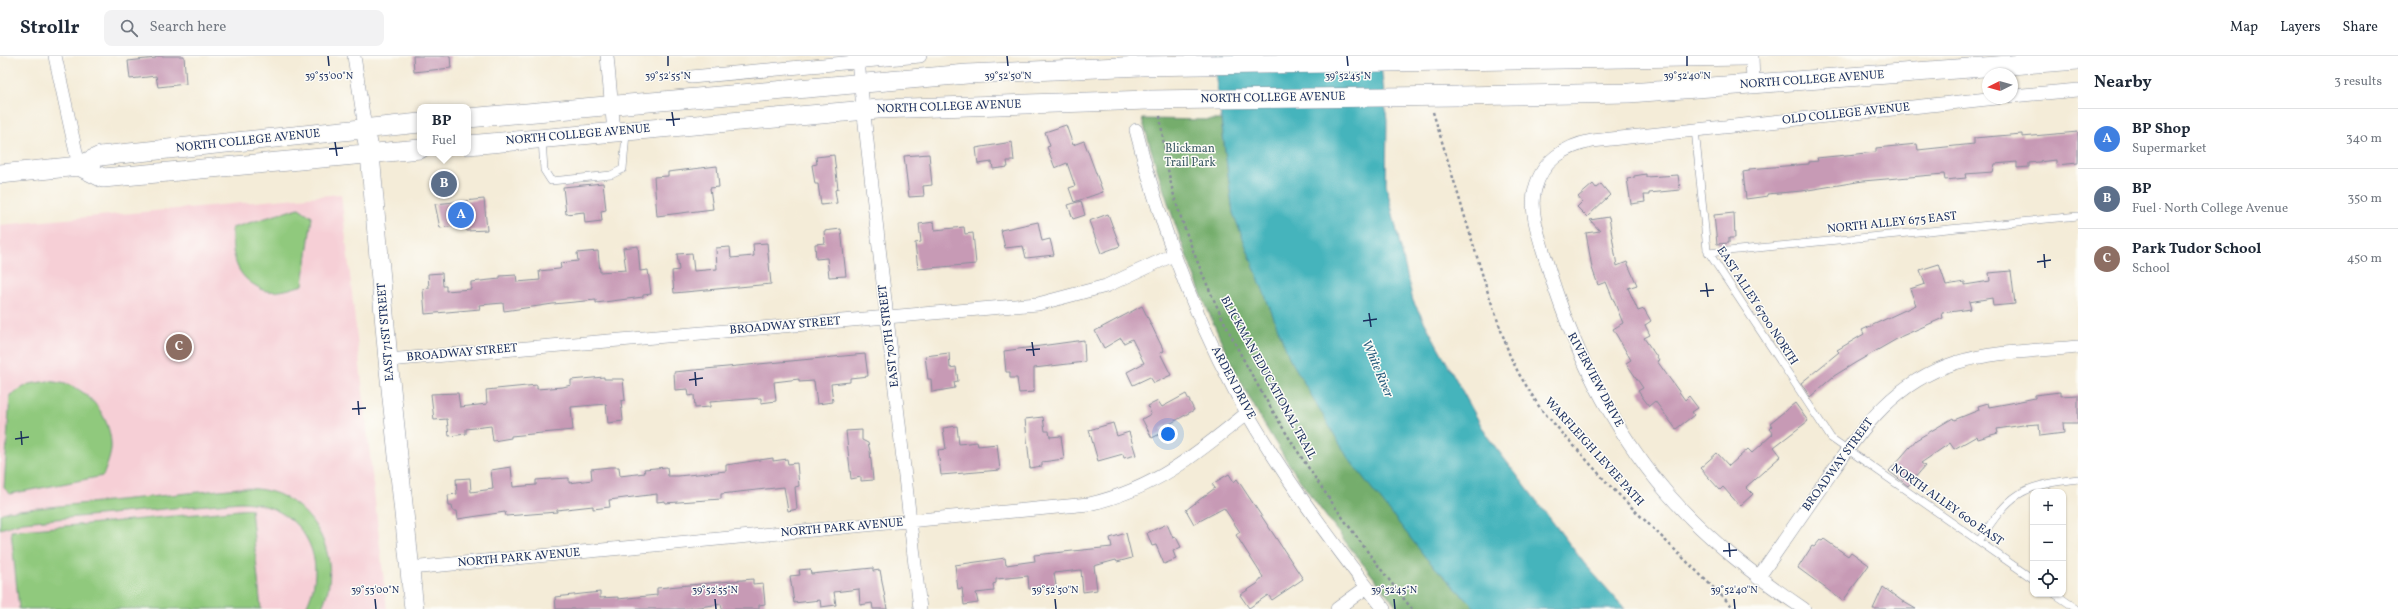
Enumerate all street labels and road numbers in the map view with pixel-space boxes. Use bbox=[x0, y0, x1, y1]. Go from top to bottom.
street label: NORTH COLLEGE AVENUE bbox=[1739, 67, 1885, 93]
street label: NORTH COLLEGE AVENUE bbox=[1200, 89, 1346, 107]
street label: NORTH COLLEGE AVENUE bbox=[876, 96, 1022, 118]
street label: OLD COLLEGE AVENUE bbox=[1781, 99, 1911, 129]
street label: NORTH COLLEGE AVENUE bbox=[505, 121, 651, 149]
street label: NORTH COLLEGE AVENUE bbox=[175, 125, 321, 157]
street label: NORTH ALLEY 675 EAST bbox=[1826, 208, 1958, 238]
street label: EAST ALLEY 6700 NORTH bbox=[1713, 244, 1801, 368]
street label: EAST 71ST STREET bbox=[374, 282, 398, 382]
street label: EAST 70TH STREET bbox=[875, 284, 903, 388]
street label: BLICKMAN EDUCATIONAL TRAIL bbox=[1216, 293, 1320, 463]
street label: BROADWAY STREET bbox=[729, 313, 841, 339]
street label: RIVERVIEW DRIVE bbox=[1563, 330, 1627, 430]
street label: BROADWAY STREET bbox=[406, 340, 518, 366]
street label: ARDEN DRIVE bbox=[1207, 344, 1259, 422]
street label: WARFLEIGH LEVEE PATH bbox=[1541, 394, 1647, 510]
street label: BROADWAY STREET bbox=[1799, 415, 1877, 515]
street label: NORTH ALLEY 600 EAST bbox=[1888, 460, 2006, 550]
street label: NORTH PARK AVENUE bbox=[780, 515, 904, 541]
street label: NORTH PARK AVENUE bbox=[457, 545, 581, 571]

